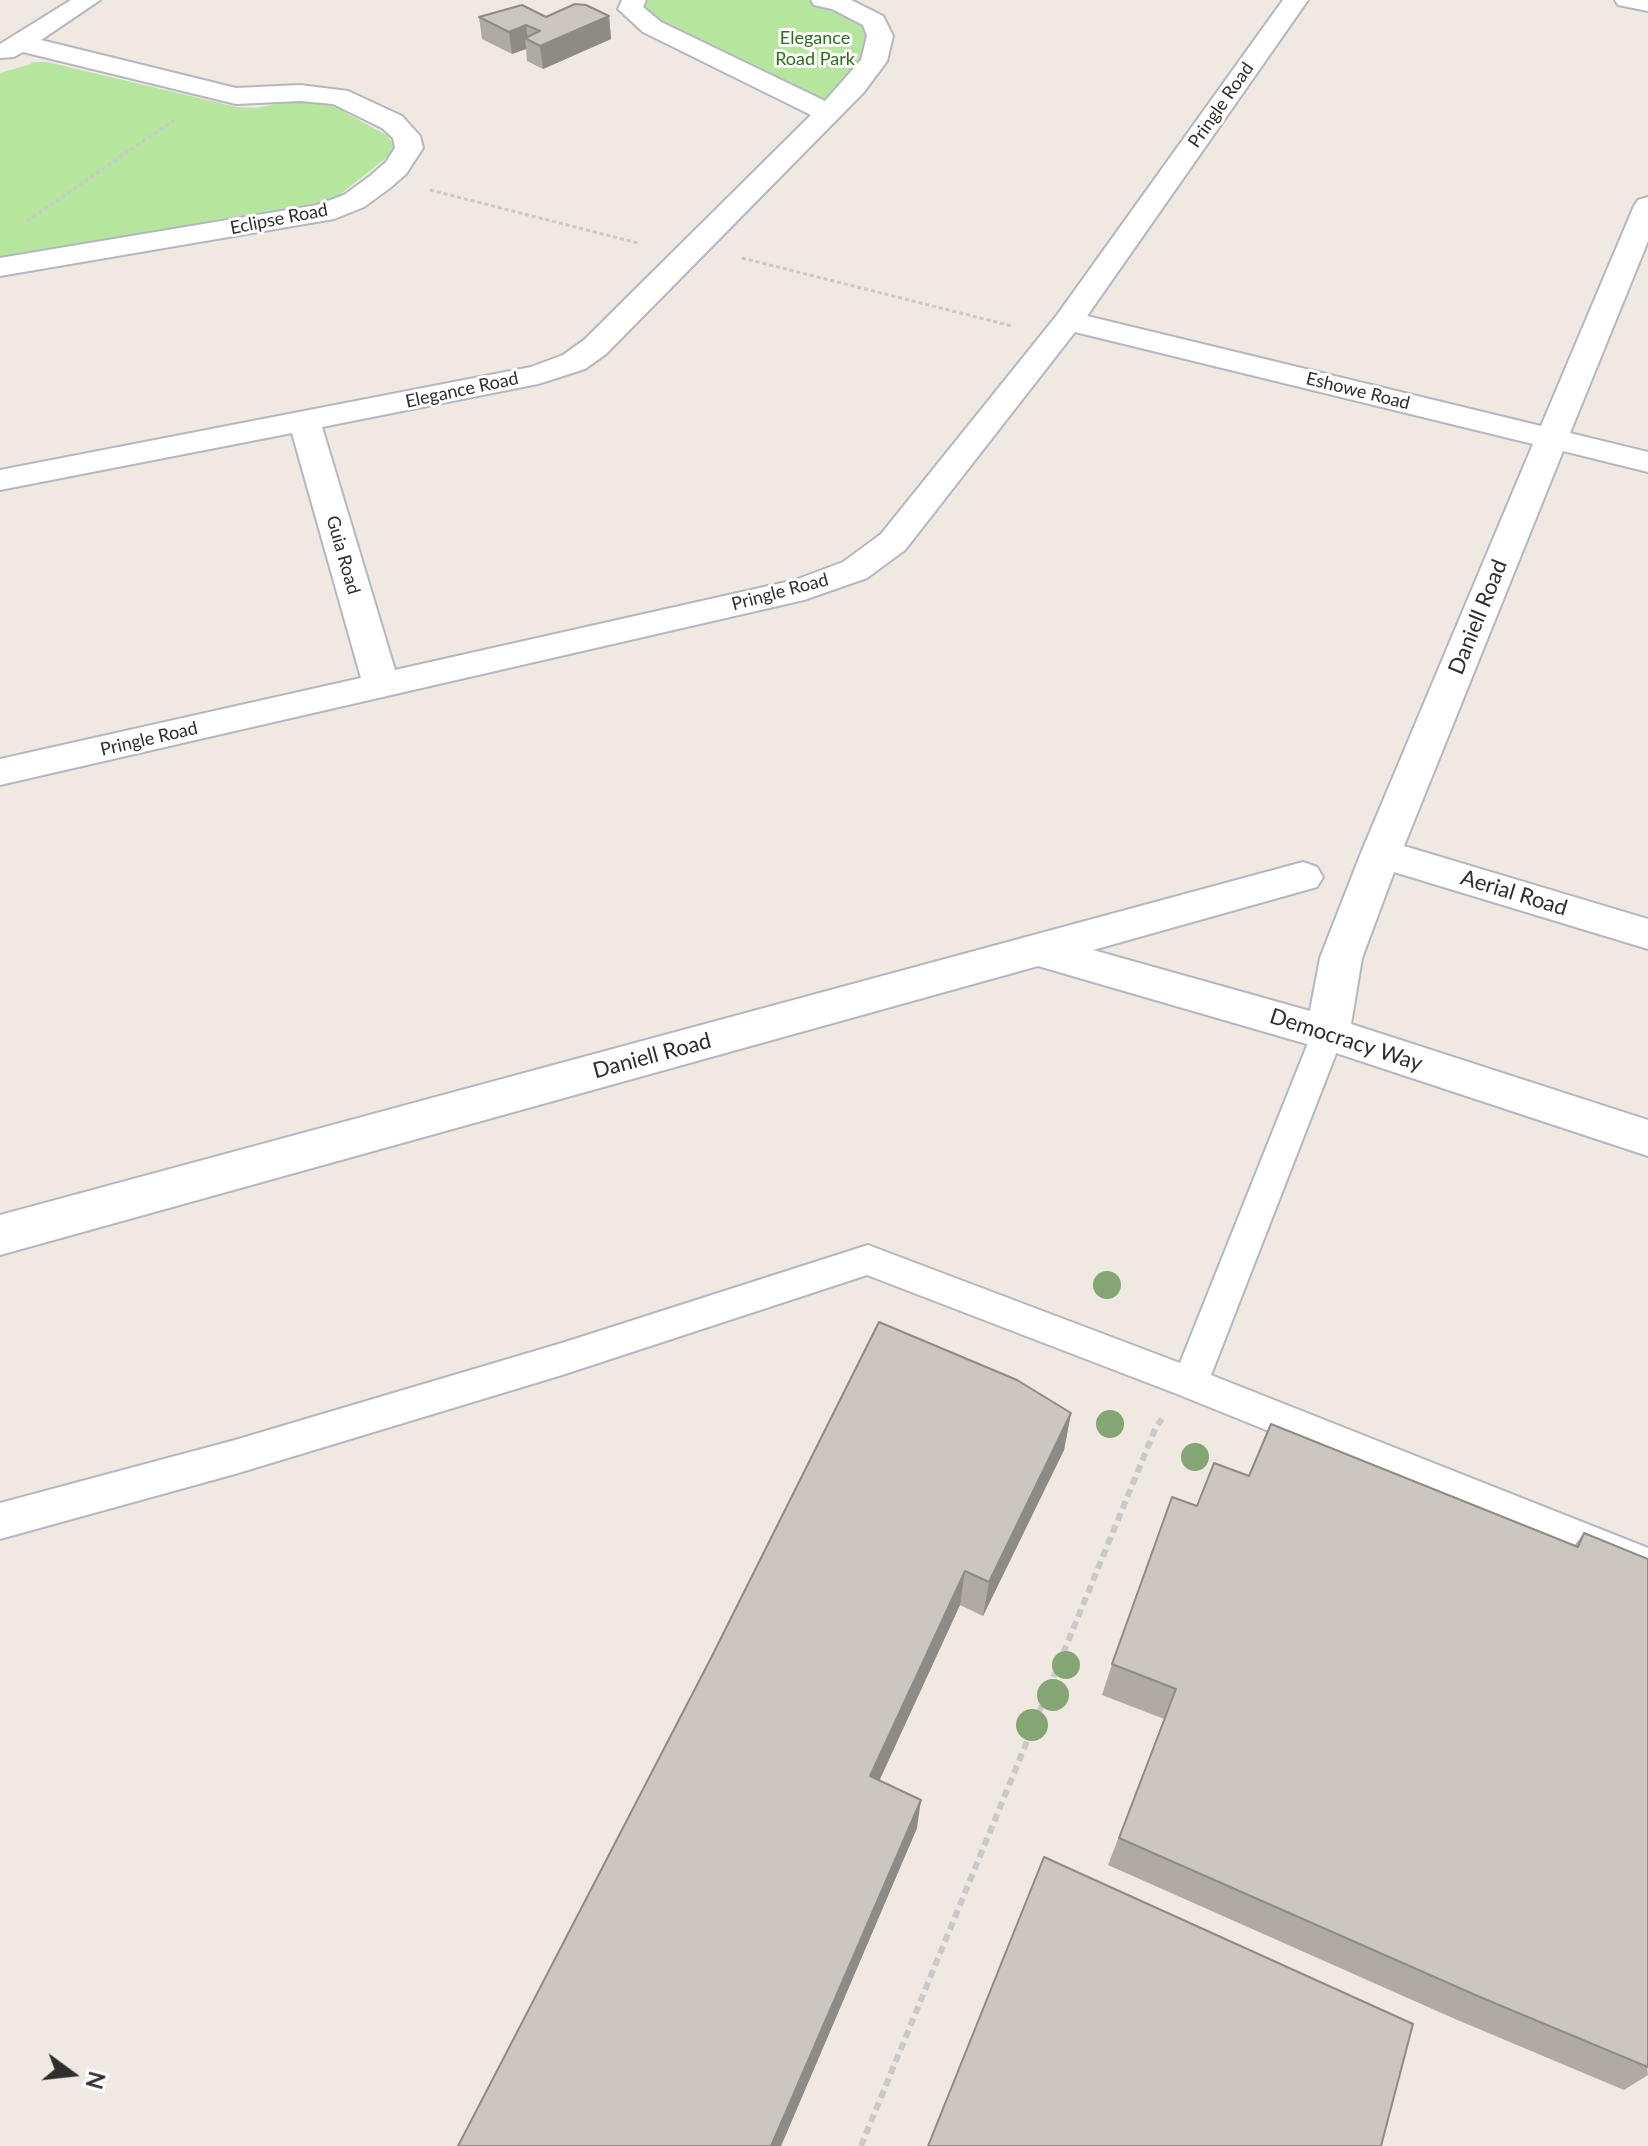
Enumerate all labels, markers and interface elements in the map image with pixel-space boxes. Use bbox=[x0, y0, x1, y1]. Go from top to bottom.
park label: Elegance Road Park bbox=[775, 27, 855, 70]
street label: Pringle Road bbox=[1184, 58, 1258, 152]
street label: Eclipse Road bbox=[228, 199, 330, 239]
street label: Elegance Road bbox=[404, 367, 520, 413]
street label: Eshowe Road bbox=[1304, 368, 1412, 414]
street label: Guia Road bbox=[321, 513, 365, 597]
street label: Daniell Road bbox=[1443, 556, 1513, 678]
street label: Pringle Road bbox=[729, 569, 831, 615]
street label: Pringle Road bbox=[98, 717, 200, 761]
street label: Aerial Road bbox=[1458, 864, 1570, 922]
street label: Democracy Way bbox=[1266, 1003, 1426, 1077]
street label: Daniell Road bbox=[590, 1028, 714, 1084]
north arrow bbox=[32, 2034, 112, 2114]
text: N bbox=[80, 2069, 111, 2092]

